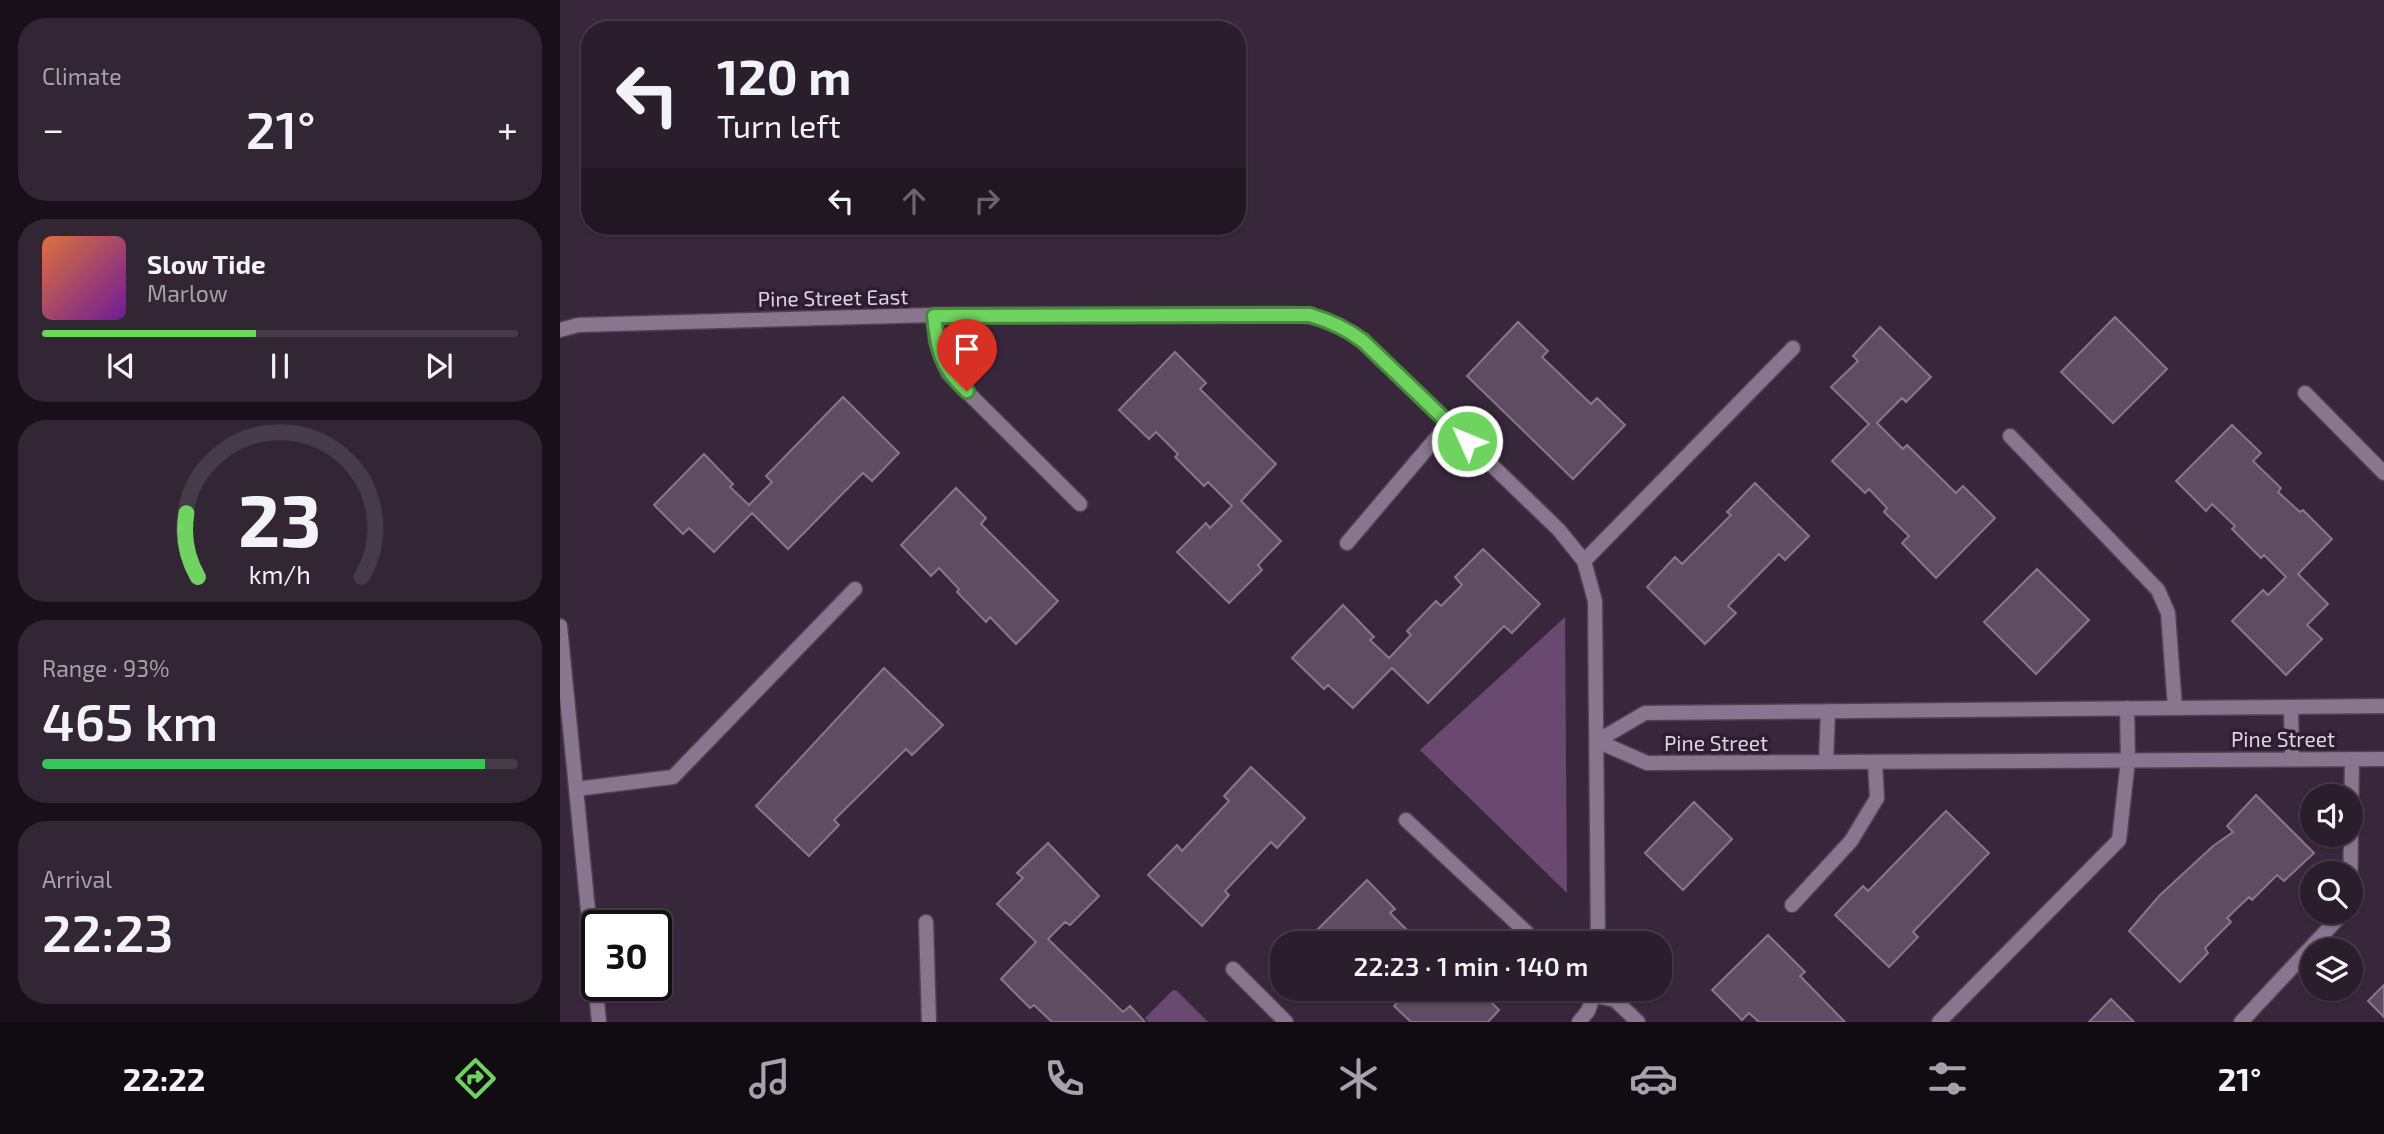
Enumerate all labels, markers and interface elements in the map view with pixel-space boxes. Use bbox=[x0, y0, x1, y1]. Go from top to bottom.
text: 120 m bbox=[717, 46, 851, 105]
icon: left bbox=[602, 49, 693, 140]
text: Climate bbox=[42, 62, 122, 90]
text: 21° bbox=[246, 97, 316, 159]
text: − bbox=[42, 105, 64, 151]
text: + bbox=[497, 105, 518, 151]
text: Turn left bbox=[717, 106, 841, 144]
icon: left bbox=[822, 182, 860, 220]
icon: ahead bbox=[895, 182, 933, 220]
icon: right bbox=[968, 182, 1006, 220]
text: Slow Tide bbox=[147, 248, 266, 279]
text: Marlow bbox=[147, 279, 228, 307]
street label: Pine Street East bbox=[757, 283, 909, 311]
pin bbox=[937, 319, 997, 391]
icon: arrive bbox=[948, 330, 986, 368]
icon: previous bbox=[102, 347, 140, 385]
icon: pause bbox=[261, 347, 299, 385]
icon: next bbox=[420, 347, 458, 385]
position arrow bbox=[1430, 404, 1504, 478]
text: 23 bbox=[238, 474, 322, 562]
text: km/h bbox=[249, 559, 311, 589]
text: Range · 93% bbox=[42, 654, 170, 682]
text: 465 km bbox=[42, 689, 218, 751]
street label: Pine Street bbox=[2231, 726, 2335, 751]
street label: Pine Street bbox=[1664, 730, 1768, 755]
map controls bbox=[2300, 784, 2363, 1001]
button: sound bbox=[2300, 784, 2363, 847]
button: search bbox=[2300, 861, 2363, 924]
text: Arrival bbox=[42, 865, 112, 893]
text: 22:23 bbox=[42, 900, 174, 962]
speed limit sign: 30 bbox=[581, 910, 672, 1001]
button: layers bbox=[2300, 938, 2363, 1001]
text: 22:23 · 1 min · 140 m bbox=[1354, 950, 1588, 981]
icon: directions bbox=[451, 1054, 500, 1103]
icon: music bbox=[745, 1054, 794, 1103]
icon: phone bbox=[1040, 1054, 1089, 1103]
icon: climate bbox=[1334, 1054, 1383, 1103]
icon: car bbox=[1629, 1054, 1678, 1103]
icon: filters bbox=[1923, 1054, 1972, 1103]
text: 22:22 bbox=[123, 1059, 205, 1097]
text: 21° bbox=[2218, 1059, 2261, 1097]

